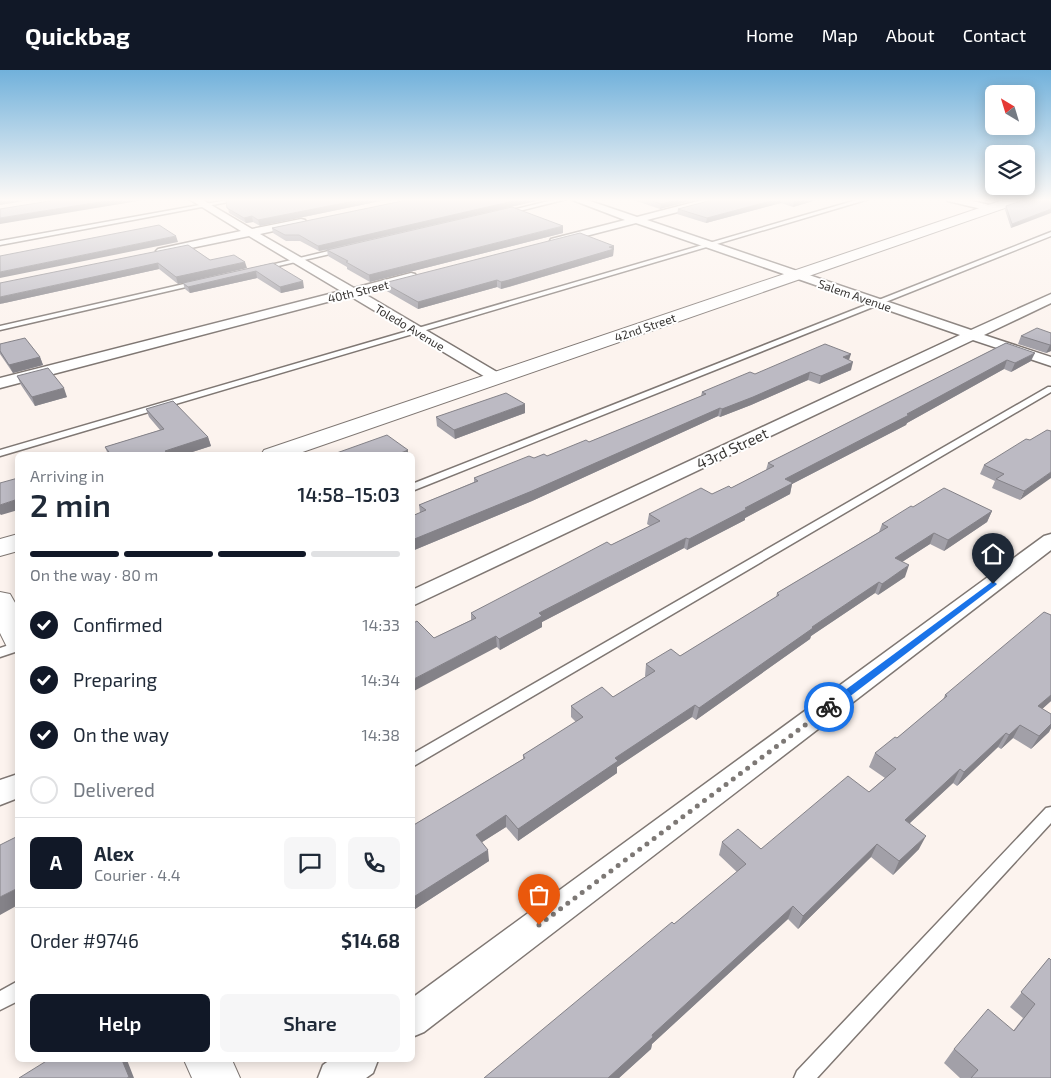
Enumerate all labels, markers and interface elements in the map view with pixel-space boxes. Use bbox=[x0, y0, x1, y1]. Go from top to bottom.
text: Quickbag bbox=[25, 21, 130, 50]
text: Home bbox=[746, 24, 794, 46]
text: Map bbox=[822, 24, 858, 46]
text: About bbox=[886, 24, 935, 46]
text: Contact bbox=[963, 24, 1026, 46]
north arrow bbox=[985, 85, 1035, 135]
map controls bbox=[985, 85, 1035, 195]
button: layers bbox=[985, 145, 1035, 195]
street label: Salem Avenue bbox=[817, 276, 893, 314]
street label: 40th Street bbox=[326, 277, 390, 305]
street label: Toledo Avenue bbox=[373, 301, 447, 353]
street label: 42nd Street bbox=[612, 310, 678, 344]
street label: 43rd Street bbox=[693, 423, 771, 472]
text: Arriving in bbox=[30, 466, 104, 485]
text: 14:58–15:03 bbox=[298, 483, 400, 506]
text: 2 min bbox=[30, 485, 111, 523]
pin bbox=[972, 533, 1014, 584]
icon: home bbox=[979, 540, 1007, 568]
text: On the way · 80 m bbox=[30, 565, 158, 584]
icon: check bbox=[30, 611, 58, 639]
text: Confirmed bbox=[73, 613, 163, 636]
text: 14:33 bbox=[362, 615, 400, 634]
icon: check bbox=[30, 666, 58, 694]
text: Preparing bbox=[73, 668, 157, 691]
text: 14:34 bbox=[361, 670, 400, 689]
courier bbox=[804, 682, 854, 732]
icon: bike bbox=[815, 693, 843, 721]
icon: check bbox=[30, 721, 58, 749]
text: On the way bbox=[73, 723, 169, 746]
text: 14:38 bbox=[361, 725, 400, 744]
text: Delivered bbox=[73, 778, 155, 801]
button: chat bbox=[284, 837, 336, 889]
button: phone bbox=[348, 837, 400, 889]
text: Alex bbox=[94, 842, 134, 865]
text: A bbox=[50, 851, 62, 874]
text: Courier · 4.4 bbox=[94, 865, 181, 884]
pin bbox=[518, 874, 560, 925]
icon: bag bbox=[525, 881, 553, 909]
text: Order #9746 bbox=[30, 929, 139, 952]
text: $14.68 bbox=[341, 929, 400, 952]
button: Help bbox=[30, 994, 210, 1052]
button: Share bbox=[220, 994, 400, 1052]

